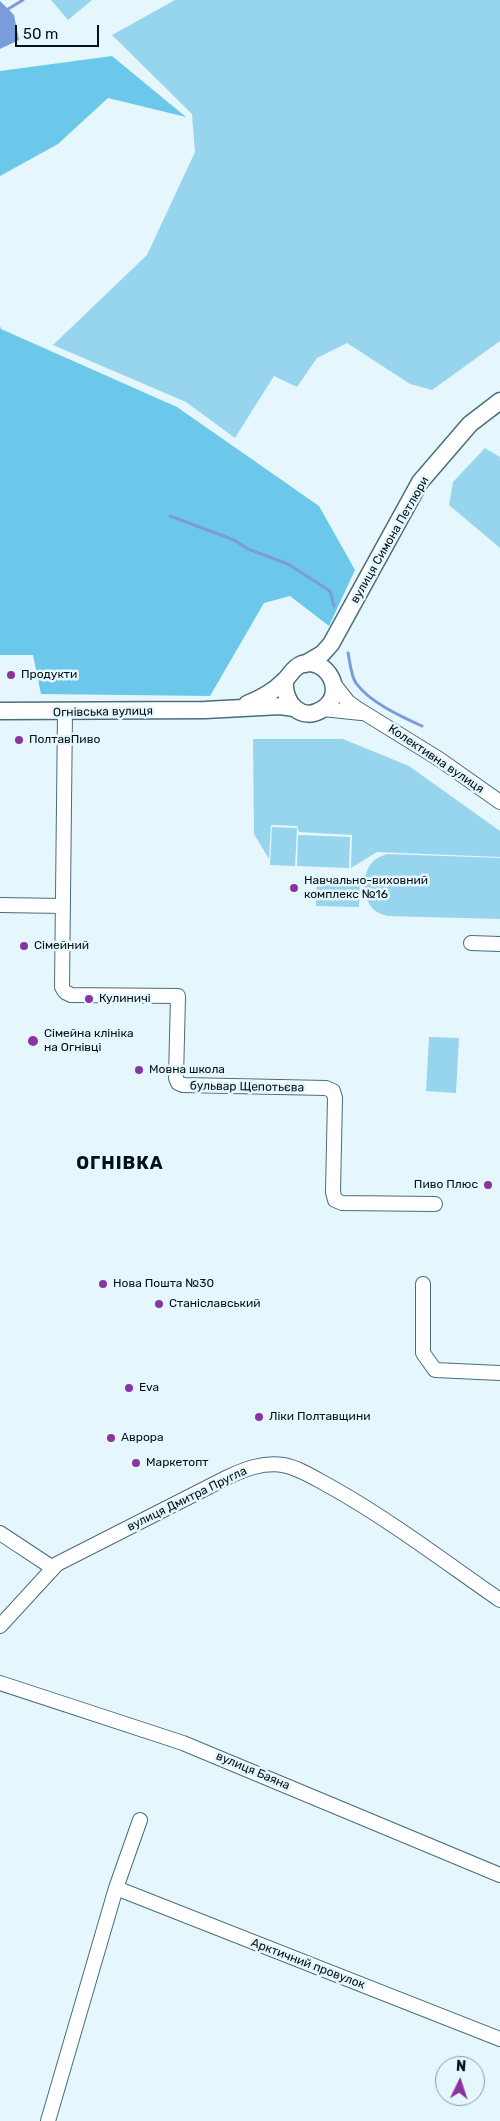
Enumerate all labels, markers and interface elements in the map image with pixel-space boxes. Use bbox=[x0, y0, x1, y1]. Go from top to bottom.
scale bar bbox=[18, 15, 101, 47]
text: 50 m bbox=[23, 25, 58, 43]
street label: вулиця Симона Петлюри bbox=[348, 474, 432, 606]
place label: Продукти bbox=[21, 668, 77, 682]
marker: Продукти bbox=[5, 669, 17, 681]
street label: Огнівська вулиця bbox=[53, 704, 153, 720]
street label: Колективна вулиця bbox=[385, 722, 487, 796]
place label: ПолтавПиво bbox=[29, 733, 100, 747]
marker: ПолтавПиво bbox=[13, 734, 25, 746]
place label: Навчально-виховний комплекс №16 bbox=[304, 874, 428, 902]
marker: Навчально-виховний комплекс №16 bbox=[288, 882, 300, 894]
place label: Сімейний bbox=[34, 939, 89, 953]
marker: Сімейний bbox=[18, 940, 30, 952]
place label: Кулиничі bbox=[99, 992, 151, 1006]
marker: Кулиничі bbox=[83, 993, 95, 1005]
place label: Сімейна клініка на Огнівці bbox=[44, 1027, 134, 1055]
marker: Сімейна клініка на Огнівці bbox=[26, 1034, 40, 1048]
place label: Мовна школа bbox=[149, 1063, 225, 1077]
marker: Мовна школа bbox=[133, 1064, 145, 1076]
street label: бульвар Щепотьєва bbox=[190, 1079, 304, 1095]
district label: ОГНІВКА bbox=[75, 1153, 165, 1175]
place label: Пиво Плюс bbox=[414, 1178, 478, 1192]
marker: Пиво Плюс bbox=[482, 1179, 494, 1191]
place label: Нова Пошта №30 bbox=[113, 1277, 214, 1291]
marker: Нова Пошта №30 bbox=[97, 1278, 109, 1290]
place label: Станіславський bbox=[169, 1297, 261, 1311]
marker: Станіславський bbox=[153, 1298, 165, 1310]
place label: Eva bbox=[139, 1381, 159, 1395]
marker: Eva bbox=[123, 1382, 135, 1394]
place label: Ліки Полтавщини bbox=[269, 1410, 371, 1424]
marker: Ліки Полтавщини bbox=[253, 1411, 265, 1423]
place label: Аврора bbox=[121, 1431, 164, 1445]
marker: Аврора bbox=[105, 1432, 117, 1444]
place label: Маркетопт bbox=[146, 1456, 208, 1470]
marker: Маркетопт bbox=[130, 1457, 142, 1469]
street label: вулиця Дмитра Пругла bbox=[125, 1464, 249, 1534]
street label: вулиця Баяна bbox=[214, 1749, 292, 1793]
street label: Арктичний провулок bbox=[249, 1936, 367, 1992]
north arrow bbox=[435, 2056, 485, 2106]
text: N bbox=[455, 2058, 467, 2075]

